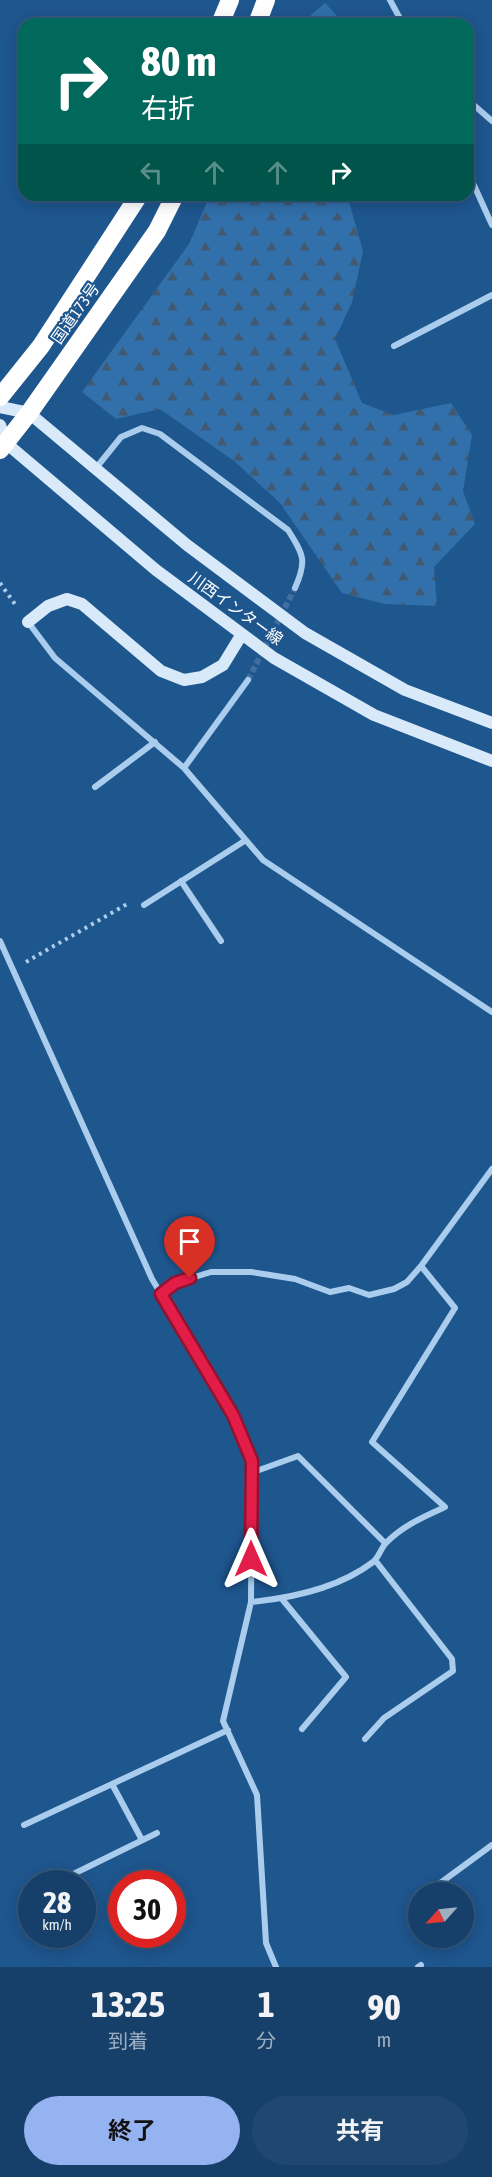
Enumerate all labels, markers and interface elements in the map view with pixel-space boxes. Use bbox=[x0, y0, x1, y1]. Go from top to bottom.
text: 80 m bbox=[141, 37, 216, 85]
icon: right bbox=[42, 42, 120, 120]
text: 右折 bbox=[141, 93, 195, 124]
icon: left bbox=[135, 156, 168, 189]
icon: ahead bbox=[198, 156, 231, 189]
icon: ahead bbox=[261, 156, 294, 189]
icon: right bbox=[324, 156, 357, 189]
street label: 国道173号 bbox=[47, 279, 103, 347]
street label: 川西インター線 bbox=[185, 568, 287, 648]
pin bbox=[164, 1216, 215, 1278]
icon: arrive bbox=[173, 1225, 206, 1258]
position arrow bbox=[219, 1527, 283, 1591]
speed limit sign: 30 bbox=[108, 1870, 186, 1948]
north arrow bbox=[408, 1882, 474, 1948]
map controls bbox=[408, 1882, 474, 1948]
text: 28 bbox=[43, 1885, 71, 1919]
text: km/h bbox=[42, 1916, 72, 1933]
text: 13:25 bbox=[91, 1983, 165, 2025]
text: 1 bbox=[258, 1983, 275, 2025]
text: 90 bbox=[367, 1986, 401, 2028]
text: m bbox=[377, 2028, 391, 2051]
text: 到着 bbox=[108, 2029, 148, 2052]
text: 分 bbox=[256, 2029, 276, 2052]
button: 終了 bbox=[24, 2096, 240, 2165]
button: 共有 bbox=[252, 2096, 468, 2165]

